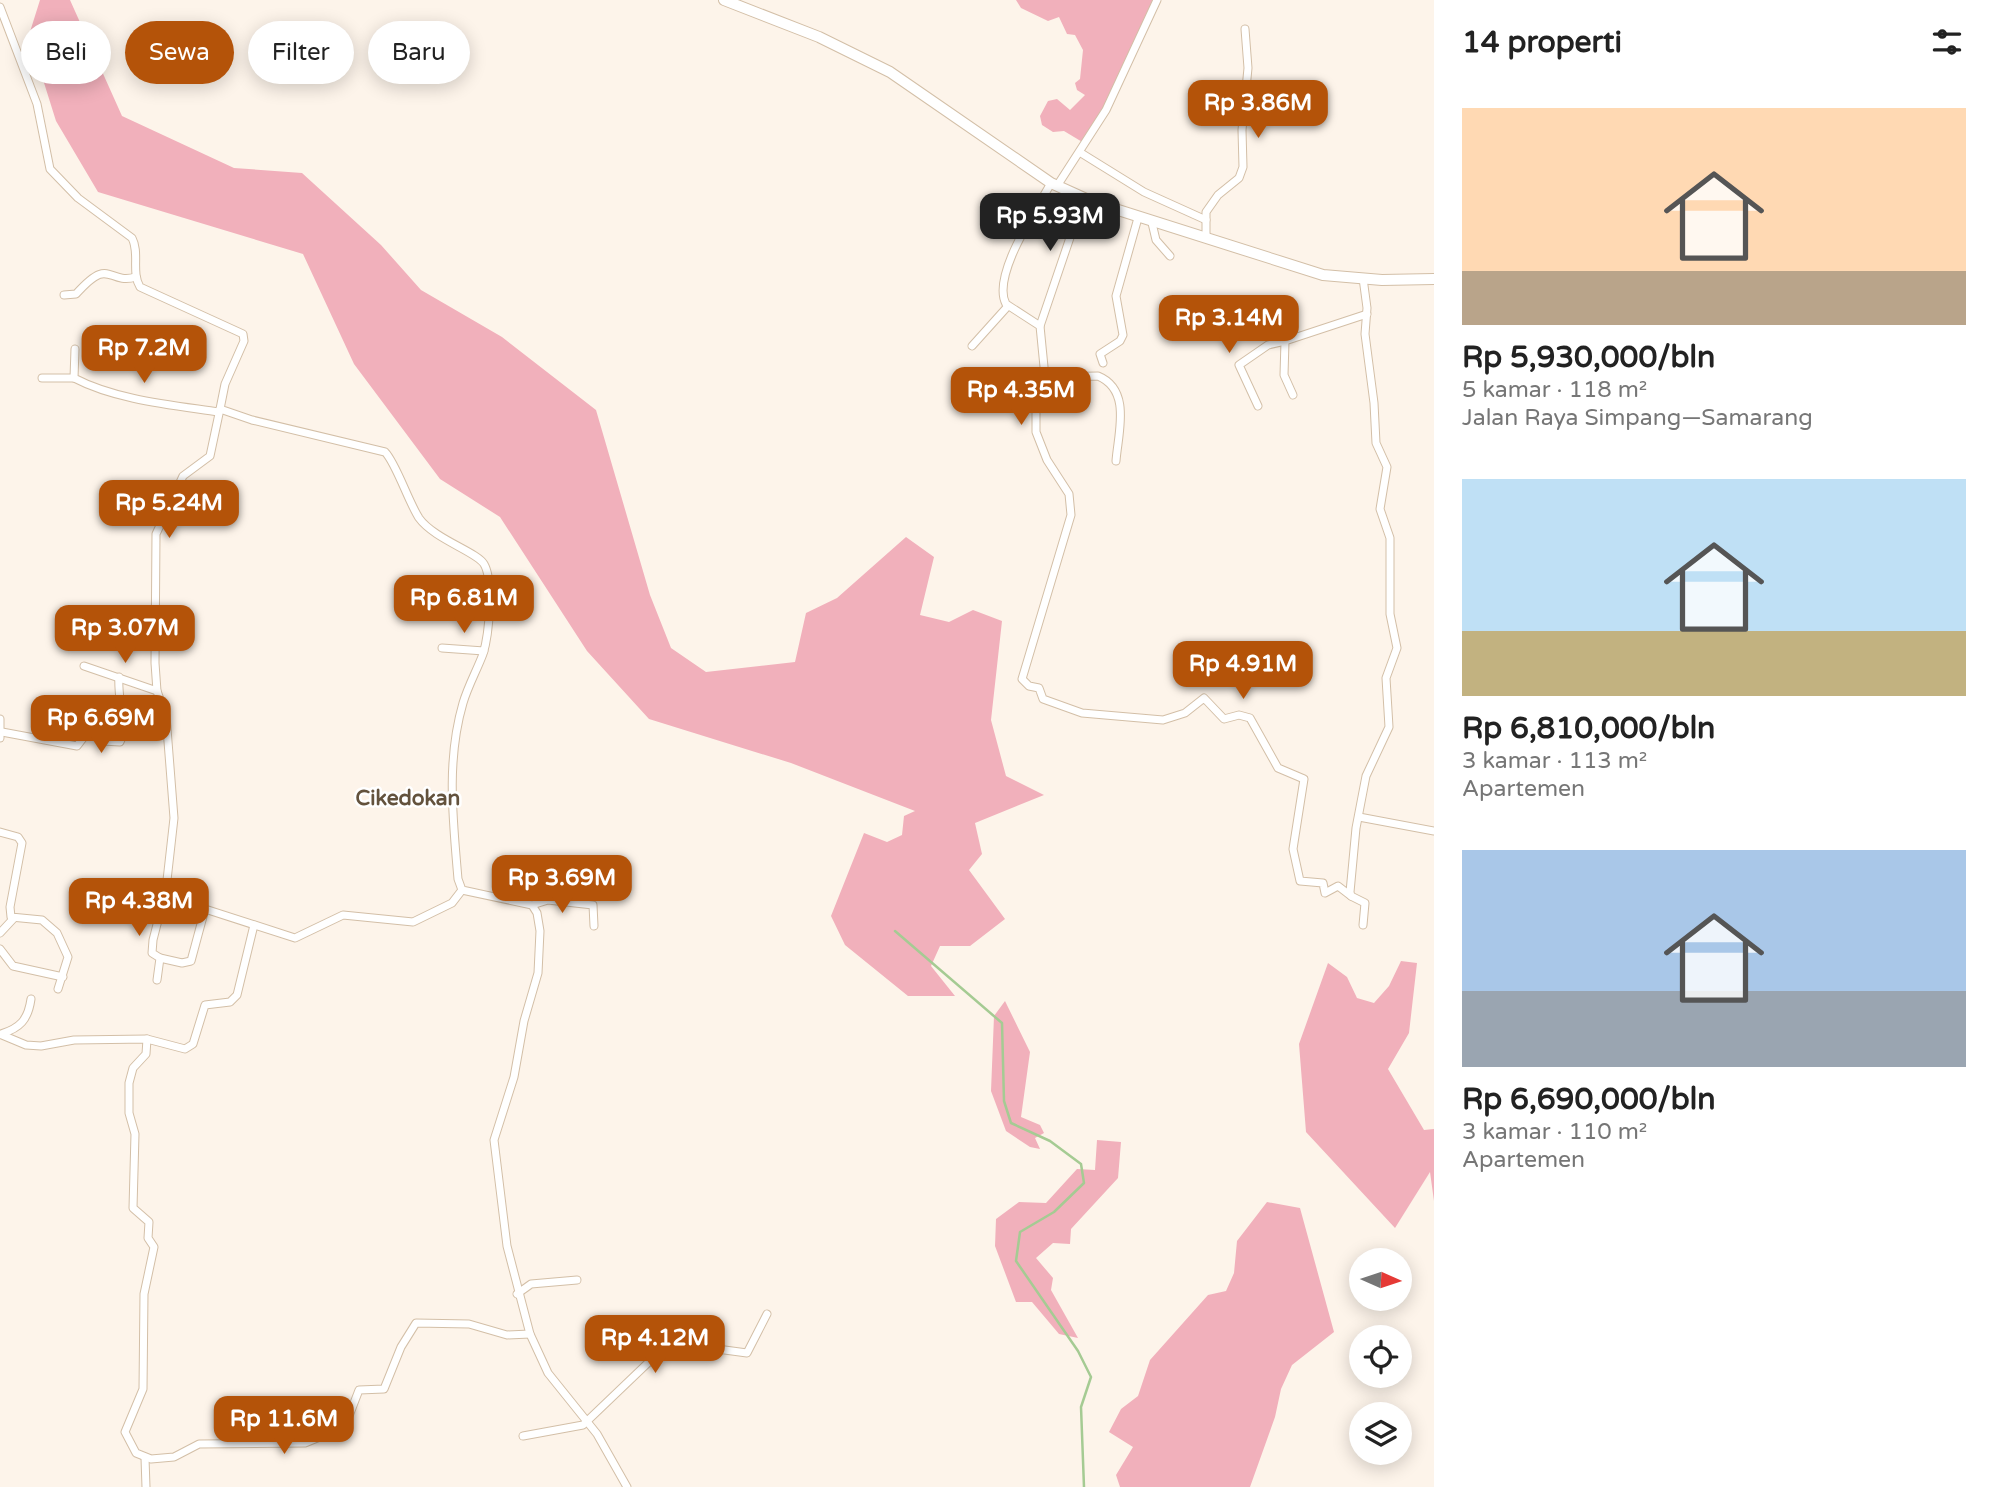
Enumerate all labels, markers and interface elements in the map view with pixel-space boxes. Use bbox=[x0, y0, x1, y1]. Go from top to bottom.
chip: Beli bbox=[21, 21, 111, 84]
chip: Sewa bbox=[125, 21, 234, 84]
chip: Filter bbox=[248, 21, 354, 84]
chip: Baru bbox=[368, 21, 470, 84]
icon: filters bbox=[1928, 23, 1966, 61]
text: 14 properti bbox=[1462, 24, 1622, 61]
pin: Rp 3.86M bbox=[1186, 80, 1330, 140]
text: Rp 3.86M bbox=[1204, 89, 1312, 117]
icon: home bbox=[1651, 153, 1777, 279]
pin: Rp 5.93M bbox=[978, 194, 1122, 253]
text: Rp 5.93M bbox=[996, 202, 1104, 230]
pin: Rp 3.14M bbox=[1157, 296, 1301, 355]
text: Rp 3.14M bbox=[1175, 304, 1283, 332]
pin: Rp 7.2M bbox=[79, 326, 209, 385]
text: Rp 7.2M bbox=[98, 334, 190, 362]
text: Rp 5,930,000/bln bbox=[1462, 339, 1715, 376]
pin: Rp 4.35M bbox=[949, 368, 1093, 427]
text: Rp 4.35M bbox=[967, 376, 1075, 404]
text: 5 kamar · 118 m² bbox=[1462, 376, 1647, 404]
text: Jalan Raya Simpang—Samarang bbox=[1462, 404, 1813, 432]
pin: Rp 5.24M bbox=[97, 480, 241, 540]
text: Rp 5.24M bbox=[115, 489, 223, 517]
icon: home bbox=[1651, 524, 1777, 650]
pin: Rp 6.81M bbox=[392, 576, 536, 635]
text: Rp 6.81M bbox=[410, 584, 518, 612]
pin: Rp 3.07M bbox=[53, 606, 197, 665]
text: Rp 3.07M bbox=[71, 614, 179, 642]
pin: Rp 4.91M bbox=[1171, 642, 1315, 701]
text: Rp 4.91M bbox=[1189, 650, 1297, 678]
pin: Rp 6.69M bbox=[29, 696, 173, 755]
text: Rp 6.69M bbox=[47, 704, 155, 732]
text: Rp 6,810,000/bln bbox=[1462, 710, 1715, 747]
text: 3 kamar · 113 m² bbox=[1462, 747, 1647, 775]
text: Apartemen bbox=[1462, 775, 1585, 803]
district label: Cikedokan bbox=[356, 786, 460, 811]
pin: Rp 3.69M bbox=[490, 856, 634, 915]
text: Rp 3.69M bbox=[508, 864, 616, 892]
pin: Rp 4.38M bbox=[67, 878, 211, 938]
text: Rp 4.38M bbox=[85, 887, 193, 915]
icon: home bbox=[1651, 895, 1777, 1021]
text: Rp 6,690,000/bln bbox=[1462, 1081, 1716, 1118]
text: 3 kamar · 110 m² bbox=[1462, 1118, 1647, 1146]
text: Apartemen bbox=[1462, 1146, 1585, 1174]
north arrow bbox=[1349, 1248, 1412, 1311]
map controls bbox=[1349, 1248, 1412, 1465]
pin: Rp 4.12M bbox=[583, 1316, 727, 1375]
text: Rp 4.12M bbox=[601, 1324, 709, 1352]
button: locate bbox=[1349, 1325, 1412, 1388]
pin: Rp 11.6M bbox=[212, 1396, 356, 1456]
button: layers bbox=[1349, 1402, 1412, 1465]
text: Rp 11.6M bbox=[230, 1405, 338, 1433]

